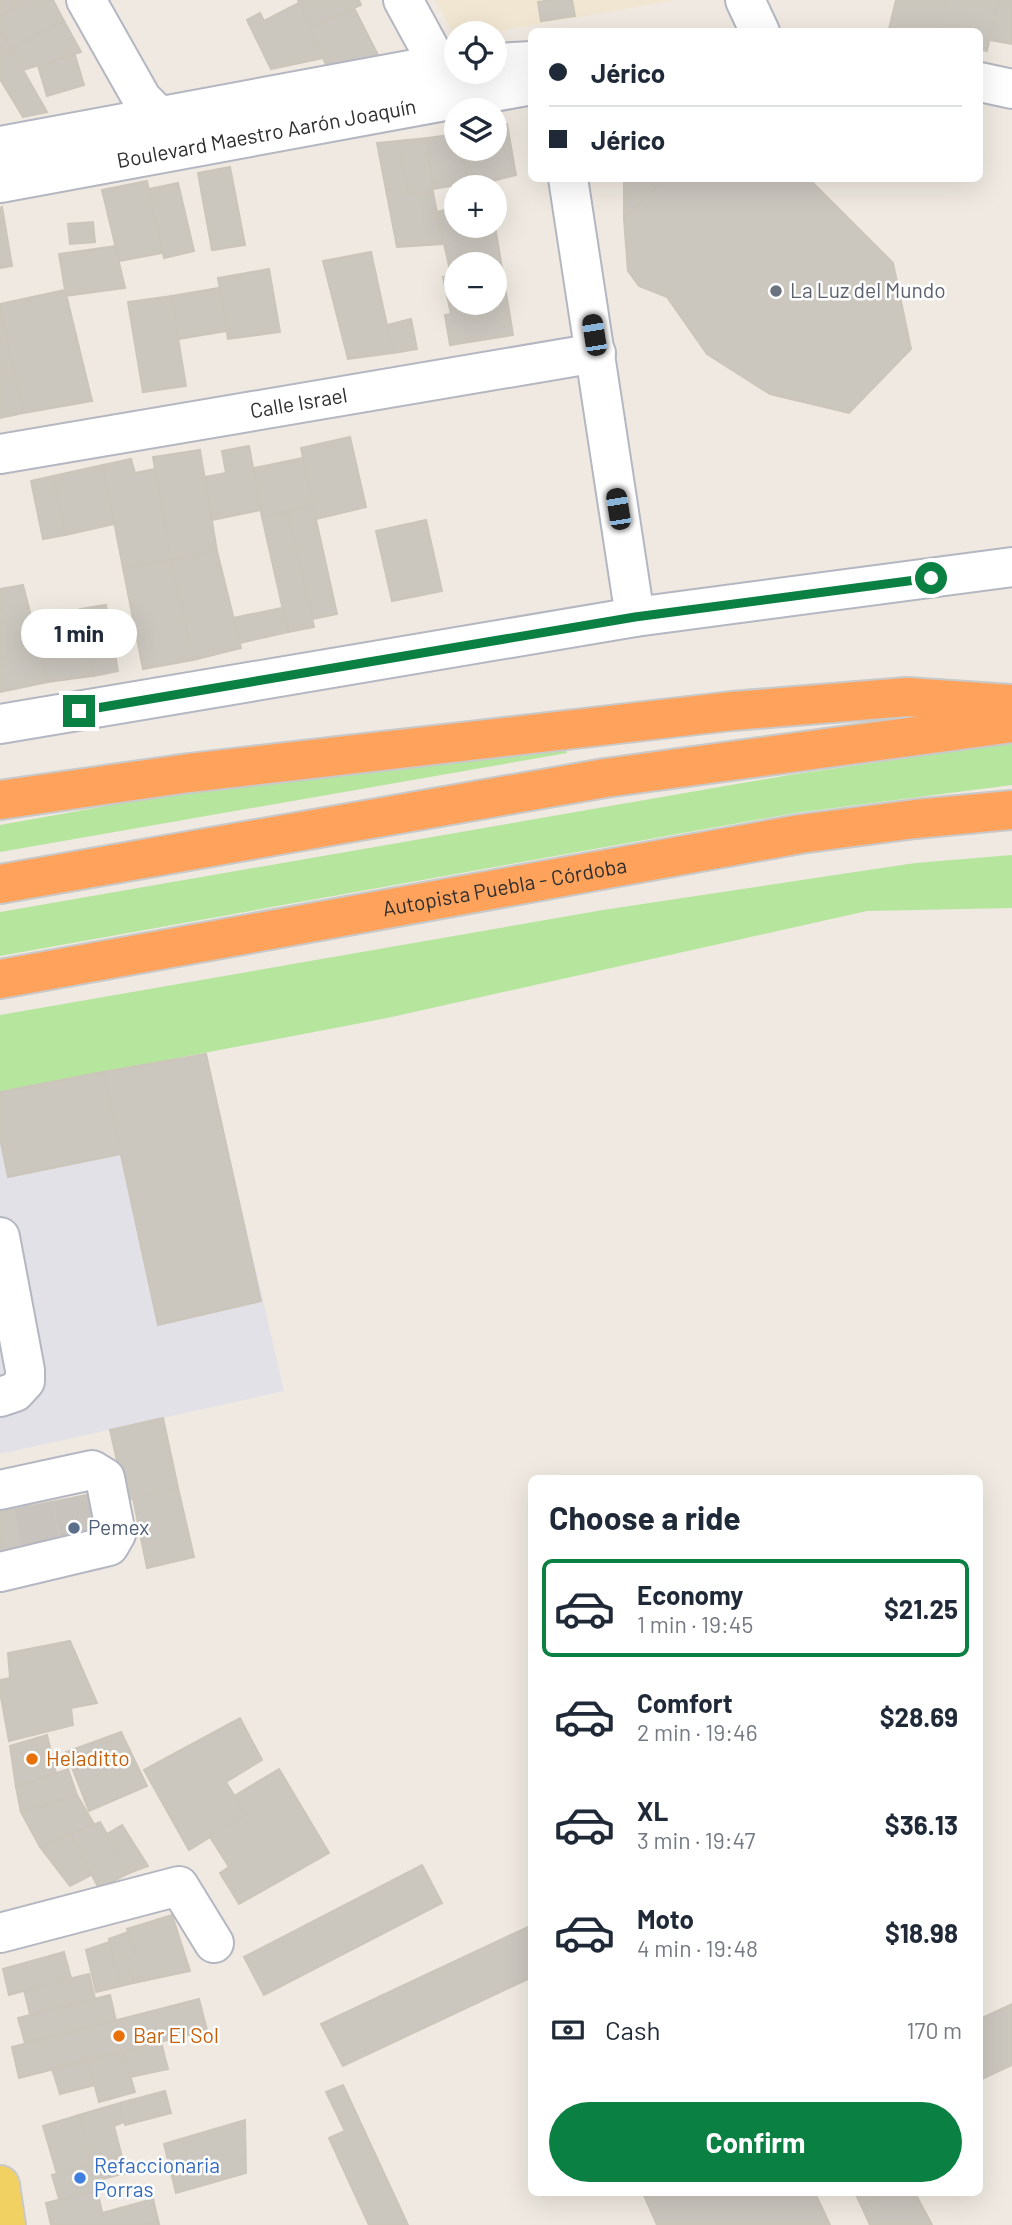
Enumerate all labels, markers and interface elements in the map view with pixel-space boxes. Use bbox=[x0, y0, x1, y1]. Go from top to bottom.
map controls bbox=[444, 21, 507, 315]
button: locate bbox=[444, 21, 507, 84]
text: Jérico bbox=[591, 57, 665, 88]
street label: Boulevard Maestro Aarón Joaquín bbox=[115, 93, 418, 172]
button: layers bbox=[444, 98, 507, 161]
text: Jérico bbox=[591, 124, 665, 155]
button: + bbox=[444, 175, 507, 238]
button: − bbox=[444, 252, 507, 315]
place label: La Luz del Mundo bbox=[790, 277, 946, 302]
marker: La Luz del Mundo bbox=[768, 283, 784, 299]
car bbox=[581, 313, 608, 357]
street label: Calle Israel bbox=[248, 381, 349, 422]
car bbox=[605, 487, 632, 531]
route start bbox=[915, 562, 947, 594]
callout: 1 min bbox=[21, 610, 137, 658]
text: 1 min bbox=[54, 619, 104, 647]
route end bbox=[63, 695, 95, 727]
street label: Autopista Puebla - Córdoba bbox=[380, 852, 629, 920]
text: Choose a ride bbox=[549, 1498, 741, 1536]
place label: Pemex bbox=[88, 1514, 149, 1539]
marker: Pemex bbox=[66, 1520, 82, 1536]
icon: car bbox=[553, 1577, 616, 1640]
text: Economy bbox=[637, 1579, 743, 1610]
text: $21.25 bbox=[884, 1593, 958, 1624]
text: 1 min · 19:45 bbox=[637, 1610, 753, 1638]
icon: car bbox=[553, 1685, 616, 1748]
text: Comfort bbox=[637, 1687, 733, 1718]
text: $28.69 bbox=[880, 1701, 958, 1732]
text: 2 min · 19:46 bbox=[637, 1718, 758, 1746]
place label: Heladitto bbox=[46, 1745, 130, 1770]
marker: Heladitto bbox=[24, 1751, 40, 1767]
icon: car bbox=[553, 1793, 616, 1856]
text: XL bbox=[637, 1795, 668, 1826]
text: $36.13 bbox=[885, 1809, 958, 1840]
text: 3 min · 19:47 bbox=[637, 1826, 755, 1854]
icon: car bbox=[553, 1901, 616, 1964]
text: Moto bbox=[637, 1903, 694, 1934]
text: $18.98 bbox=[885, 1917, 958, 1948]
text: 4 min · 19:48 bbox=[637, 1934, 758, 1962]
icon: cash bbox=[549, 2011, 587, 2049]
text: Cash bbox=[605, 2014, 660, 2045]
text: 170 m bbox=[906, 2016, 962, 2044]
place label: Bar El Sol bbox=[133, 2022, 219, 2047]
marker: Bar El Sol bbox=[111, 2028, 127, 2044]
button: Confirm bbox=[549, 2102, 962, 2182]
place label: Refaccionaria Porras bbox=[94, 2152, 220, 2201]
marker: Refaccionaria Porras bbox=[72, 2170, 88, 2186]

